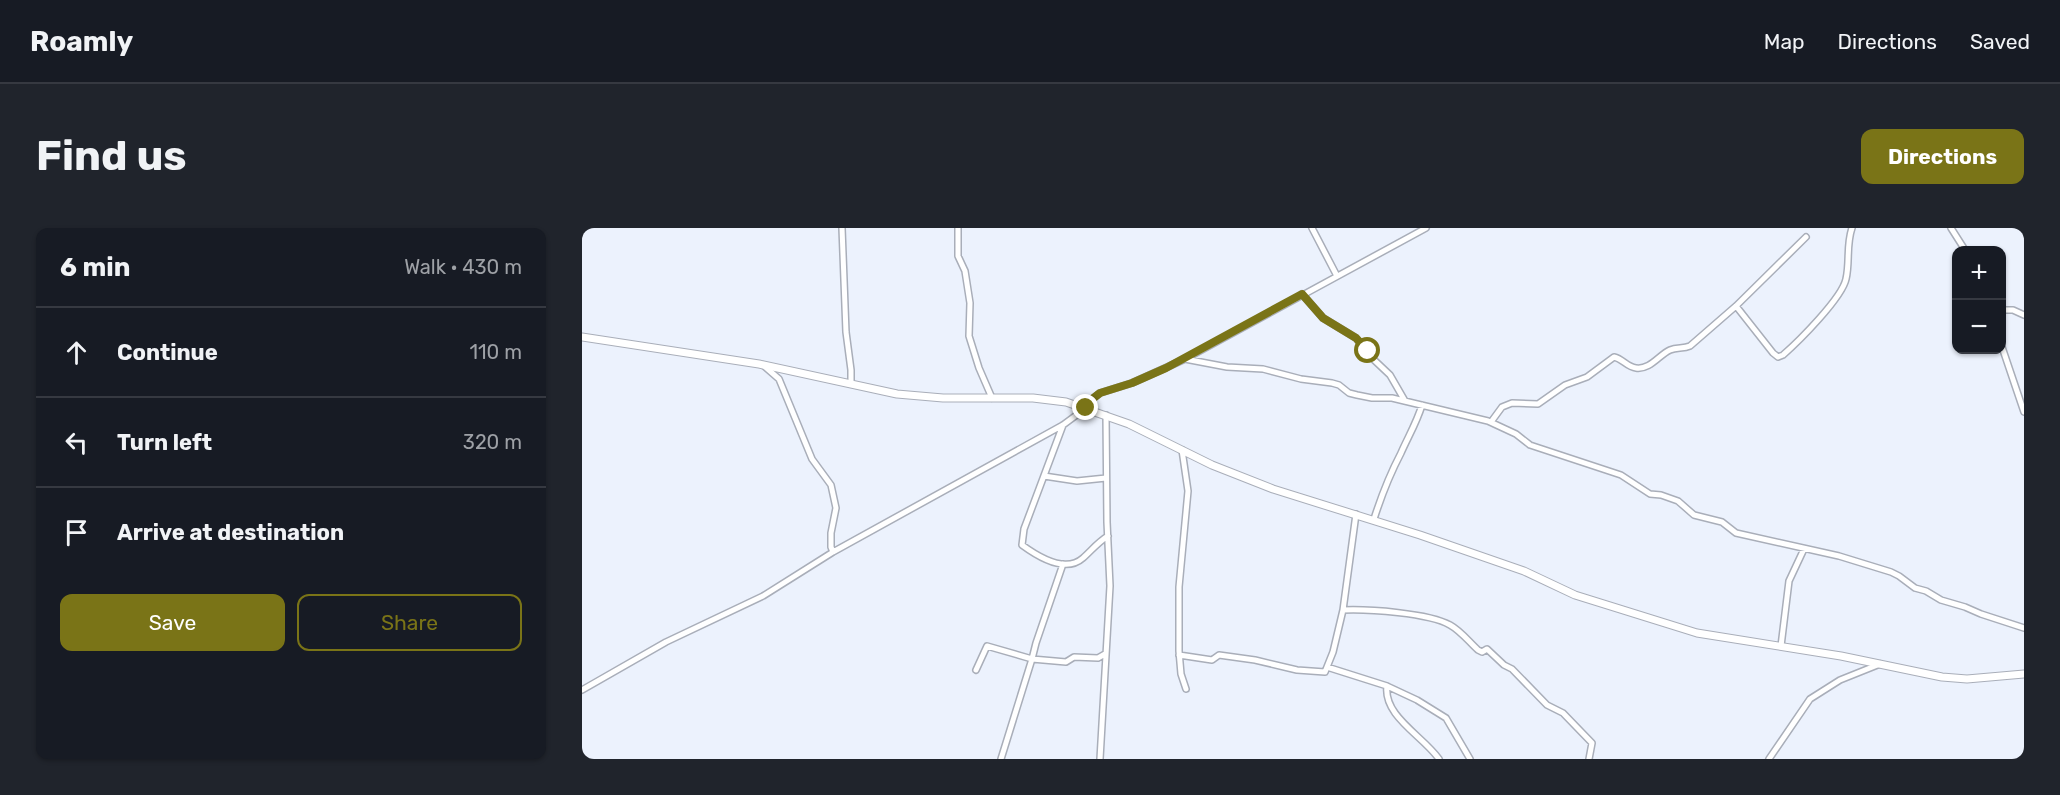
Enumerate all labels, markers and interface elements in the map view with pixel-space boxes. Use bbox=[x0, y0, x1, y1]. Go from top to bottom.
text: Roamly bbox=[30, 25, 133, 58]
text: Map bbox=[1764, 29, 1805, 54]
text: Directions bbox=[1838, 29, 1937, 54]
text: Saved bbox=[1970, 29, 2030, 54]
button: Directions bbox=[1861, 129, 2024, 184]
text: Find us bbox=[36, 131, 187, 181]
map controls bbox=[1952, 246, 2006, 354]
button: + bbox=[1952, 246, 2006, 300]
text: 6 min bbox=[60, 252, 130, 283]
text: Walk · 430 m bbox=[404, 255, 522, 279]
button: − bbox=[1952, 300, 2006, 354]
icon: ahead bbox=[60, 336, 93, 369]
route start bbox=[1354, 337, 1380, 363]
text: Continue bbox=[117, 339, 218, 366]
text: 110 m bbox=[470, 340, 522, 364]
route end bbox=[1072, 394, 1098, 420]
icon: left bbox=[60, 426, 93, 459]
text: Turn left bbox=[117, 429, 212, 456]
text: 320 m bbox=[463, 430, 522, 454]
icon: arrive bbox=[60, 516, 93, 549]
text: Arrive at destination bbox=[117, 519, 344, 546]
button: Save bbox=[60, 594, 285, 651]
button: Share bbox=[297, 594, 522, 651]

